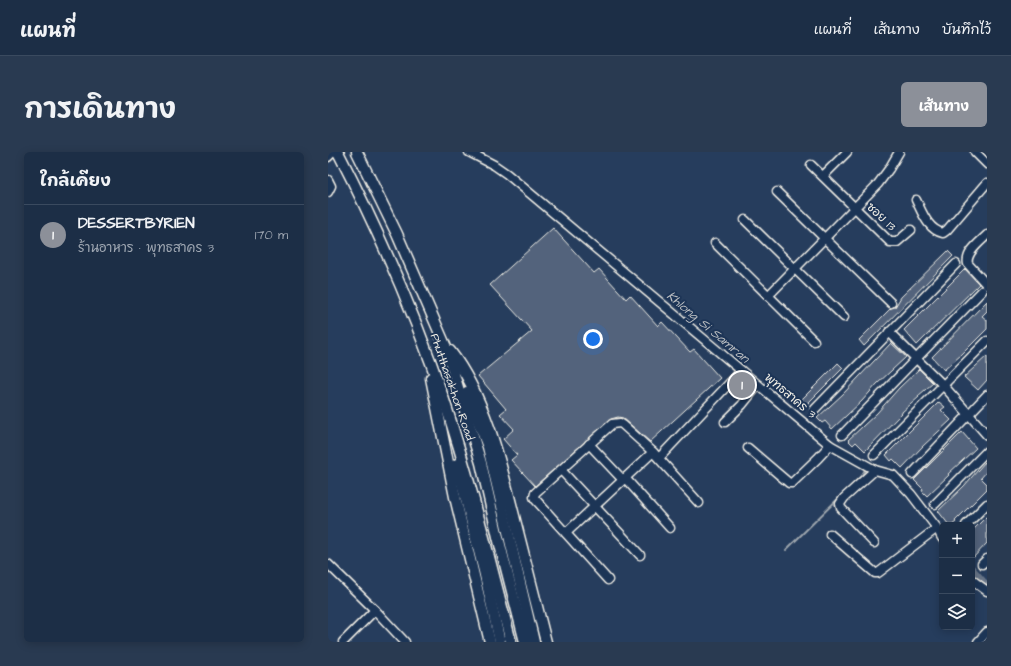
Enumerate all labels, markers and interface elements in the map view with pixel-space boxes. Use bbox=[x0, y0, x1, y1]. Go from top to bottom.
text: แผนที่ bbox=[20, 18, 76, 45]
text: แผนที่ bbox=[814, 20, 851, 40]
text: เส้นทาง bbox=[873, 20, 920, 40]
text: บันทึกไว้ bbox=[942, 20, 991, 40]
button: เส้นทาง bbox=[901, 82, 987, 127]
text: การเดินทาง bbox=[24, 90, 176, 129]
text: ใกล้เคียง bbox=[40, 169, 111, 193]
street label: ซอย 13 bbox=[862, 199, 900, 235]
text: DESSERTBYRIEN bbox=[78, 213, 195, 234]
text: 1 bbox=[52, 226, 54, 244]
text: 170 m bbox=[255, 226, 288, 244]
text: ร้านอาหาร · พุทธสาคร 3 bbox=[78, 239, 214, 257]
water label: Khlong Si Samran bbox=[662, 287, 754, 369]
your location bbox=[583, 329, 603, 349]
street label: Phutthasakhon Road bbox=[426, 331, 478, 443]
street label: พุทธสาคร 3 bbox=[760, 369, 820, 423]
pin: 1 bbox=[729, 370, 755, 400]
map controls bbox=[939, 522, 975, 630]
button: + bbox=[939, 522, 975, 558]
button: − bbox=[939, 558, 975, 594]
button: layers bbox=[939, 594, 975, 630]

